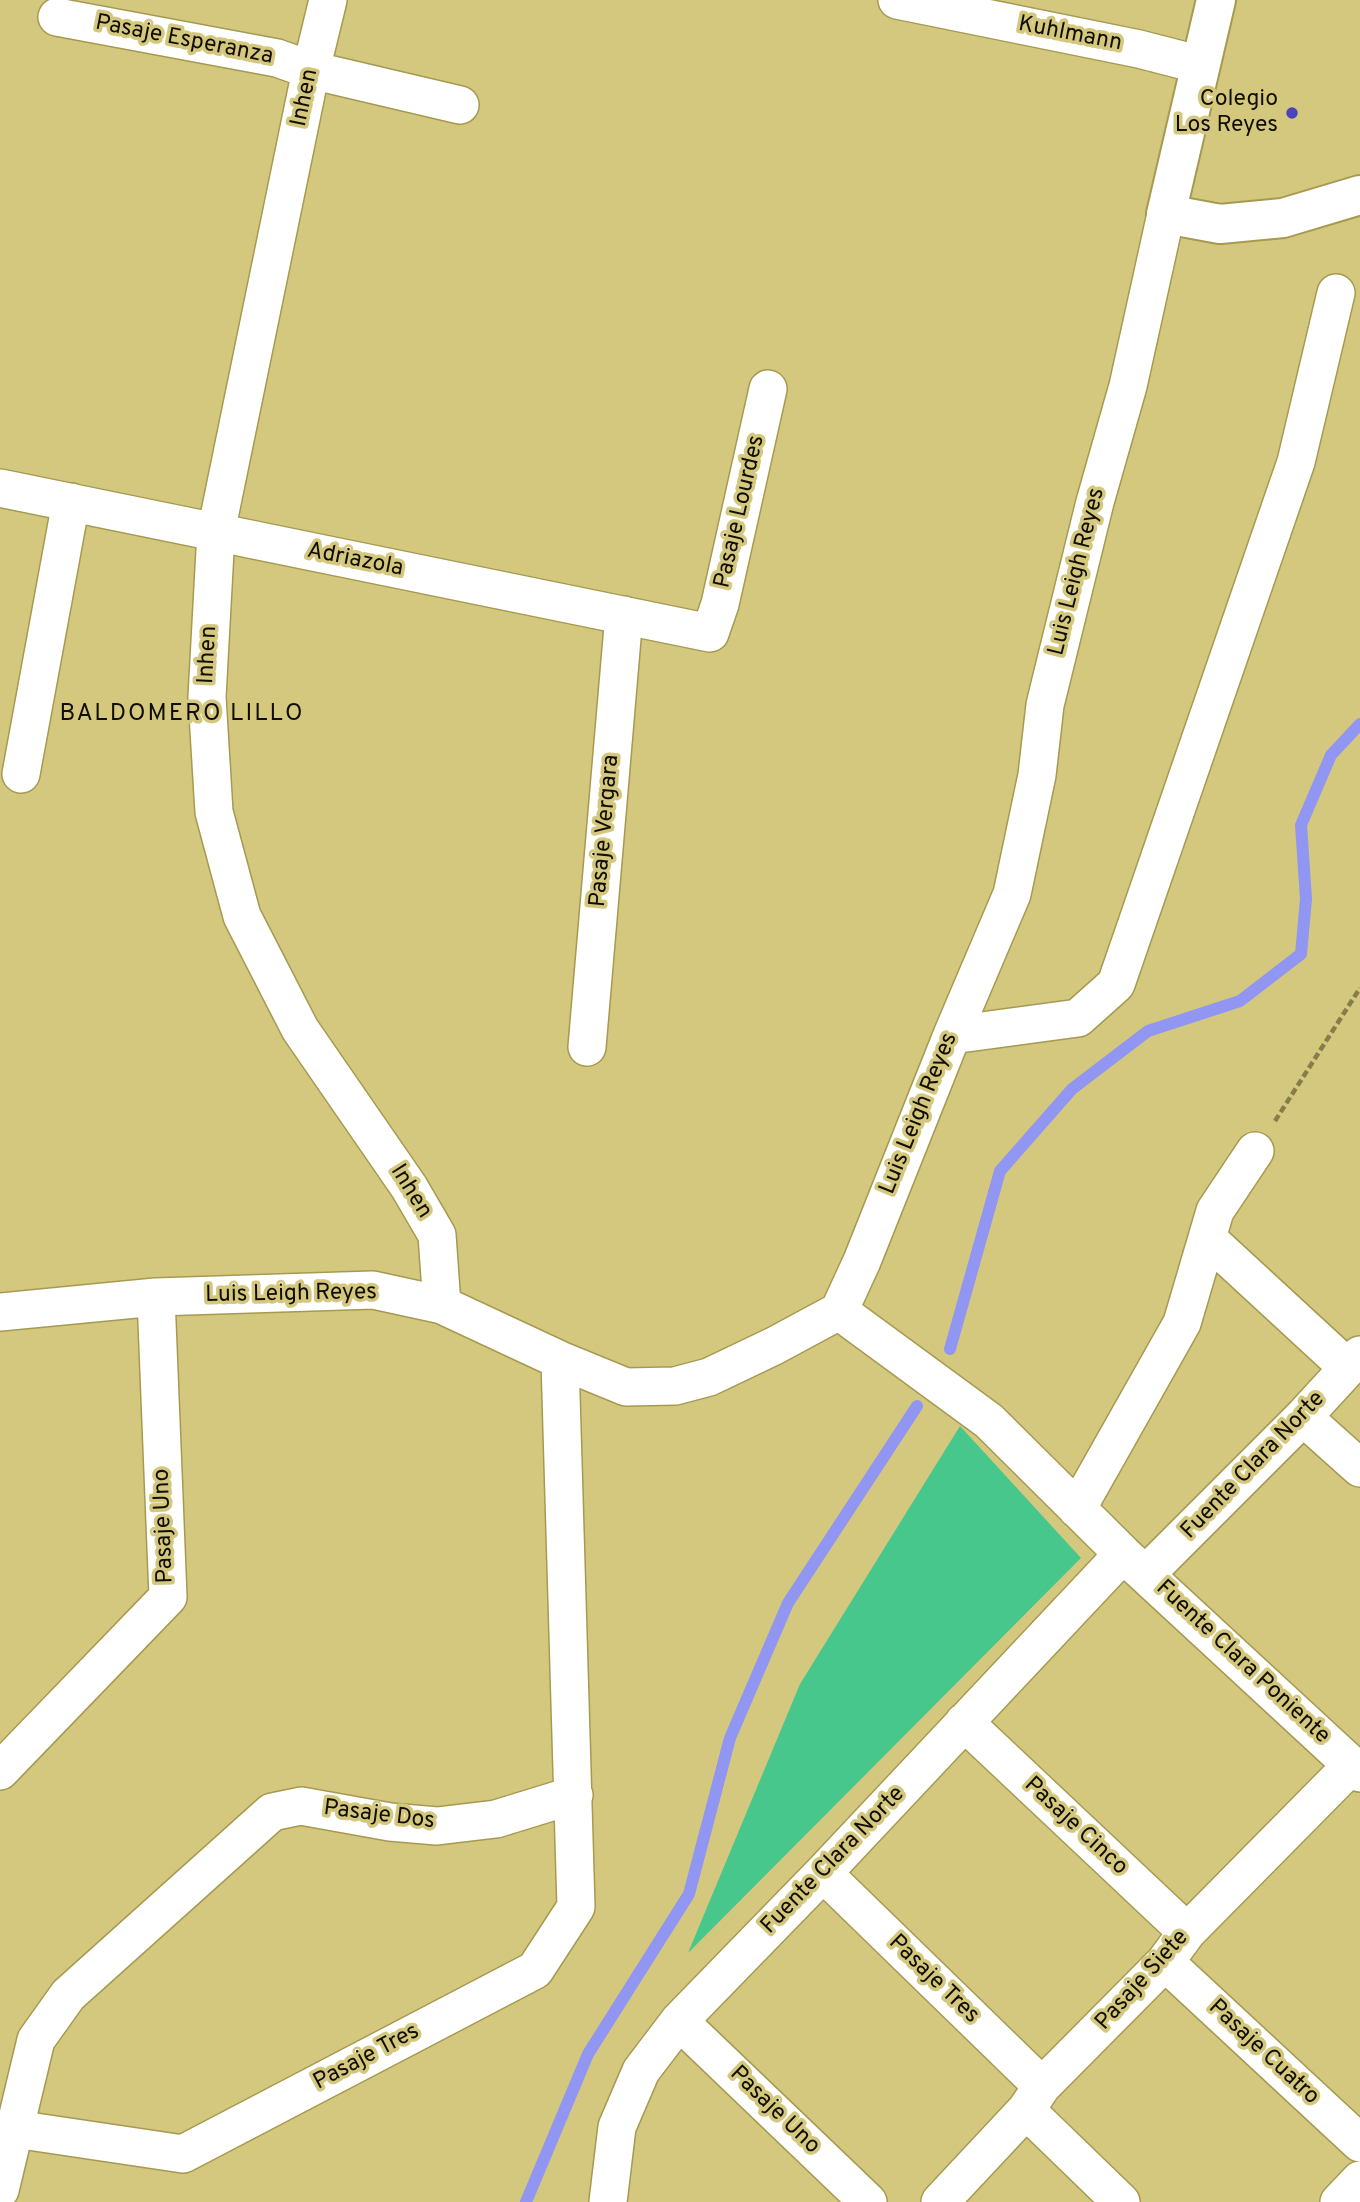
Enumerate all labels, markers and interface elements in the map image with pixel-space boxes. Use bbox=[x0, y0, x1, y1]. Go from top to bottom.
street label: Pasaje Esperanza bbox=[93, 10, 275, 72]
street label: Kuhlmann bbox=[1016, 11, 1124, 59]
street label: Inhen bbox=[286, 67, 326, 129]
place label: Colegio Los Reyes bbox=[1175, 86, 1278, 140]
marker: Colegio Los Reyes bbox=[1284, 105, 1300, 121]
street label: Pasaje Lourdes bbox=[710, 433, 772, 591]
street label: Luis Leigh Reyes bbox=[1044, 485, 1112, 659]
street label: Adriazola bbox=[305, 538, 405, 584]
street label: Inhen bbox=[194, 625, 224, 685]
district label: BALDOMERO LILLO bbox=[61, 701, 303, 729]
street label: Pasaje Vergara bbox=[586, 754, 626, 908]
street label: Luis Leigh Reyes bbox=[875, 1029, 965, 1199]
street label: Inhen bbox=[383, 1160, 437, 1224]
street label: Luis Leigh Reyes bbox=[205, 1280, 377, 1310]
street label: Fuente Clara Norte bbox=[1176, 1386, 1332, 1546]
street label: Pasaje Uno bbox=[149, 1468, 181, 1584]
street label: Fuente Clara Poniente bbox=[1149, 1575, 1335, 1751]
street label: Pasaje Cinco bbox=[1017, 1772, 1133, 1882]
street label: Fuente Clara Norte bbox=[756, 1781, 912, 1941]
street label: Pasaje Dos bbox=[322, 1795, 436, 1837]
street label: Pasaje Siete bbox=[1091, 1925, 1195, 2037]
street label: Pasaje Tres bbox=[882, 1930, 984, 2030]
street label: Pasaje Cuatro bbox=[1202, 1995, 1324, 2111]
street label: Pasaje Tres bbox=[309, 2019, 425, 2097]
street label: Pasaje Uno bbox=[723, 2061, 825, 2161]

